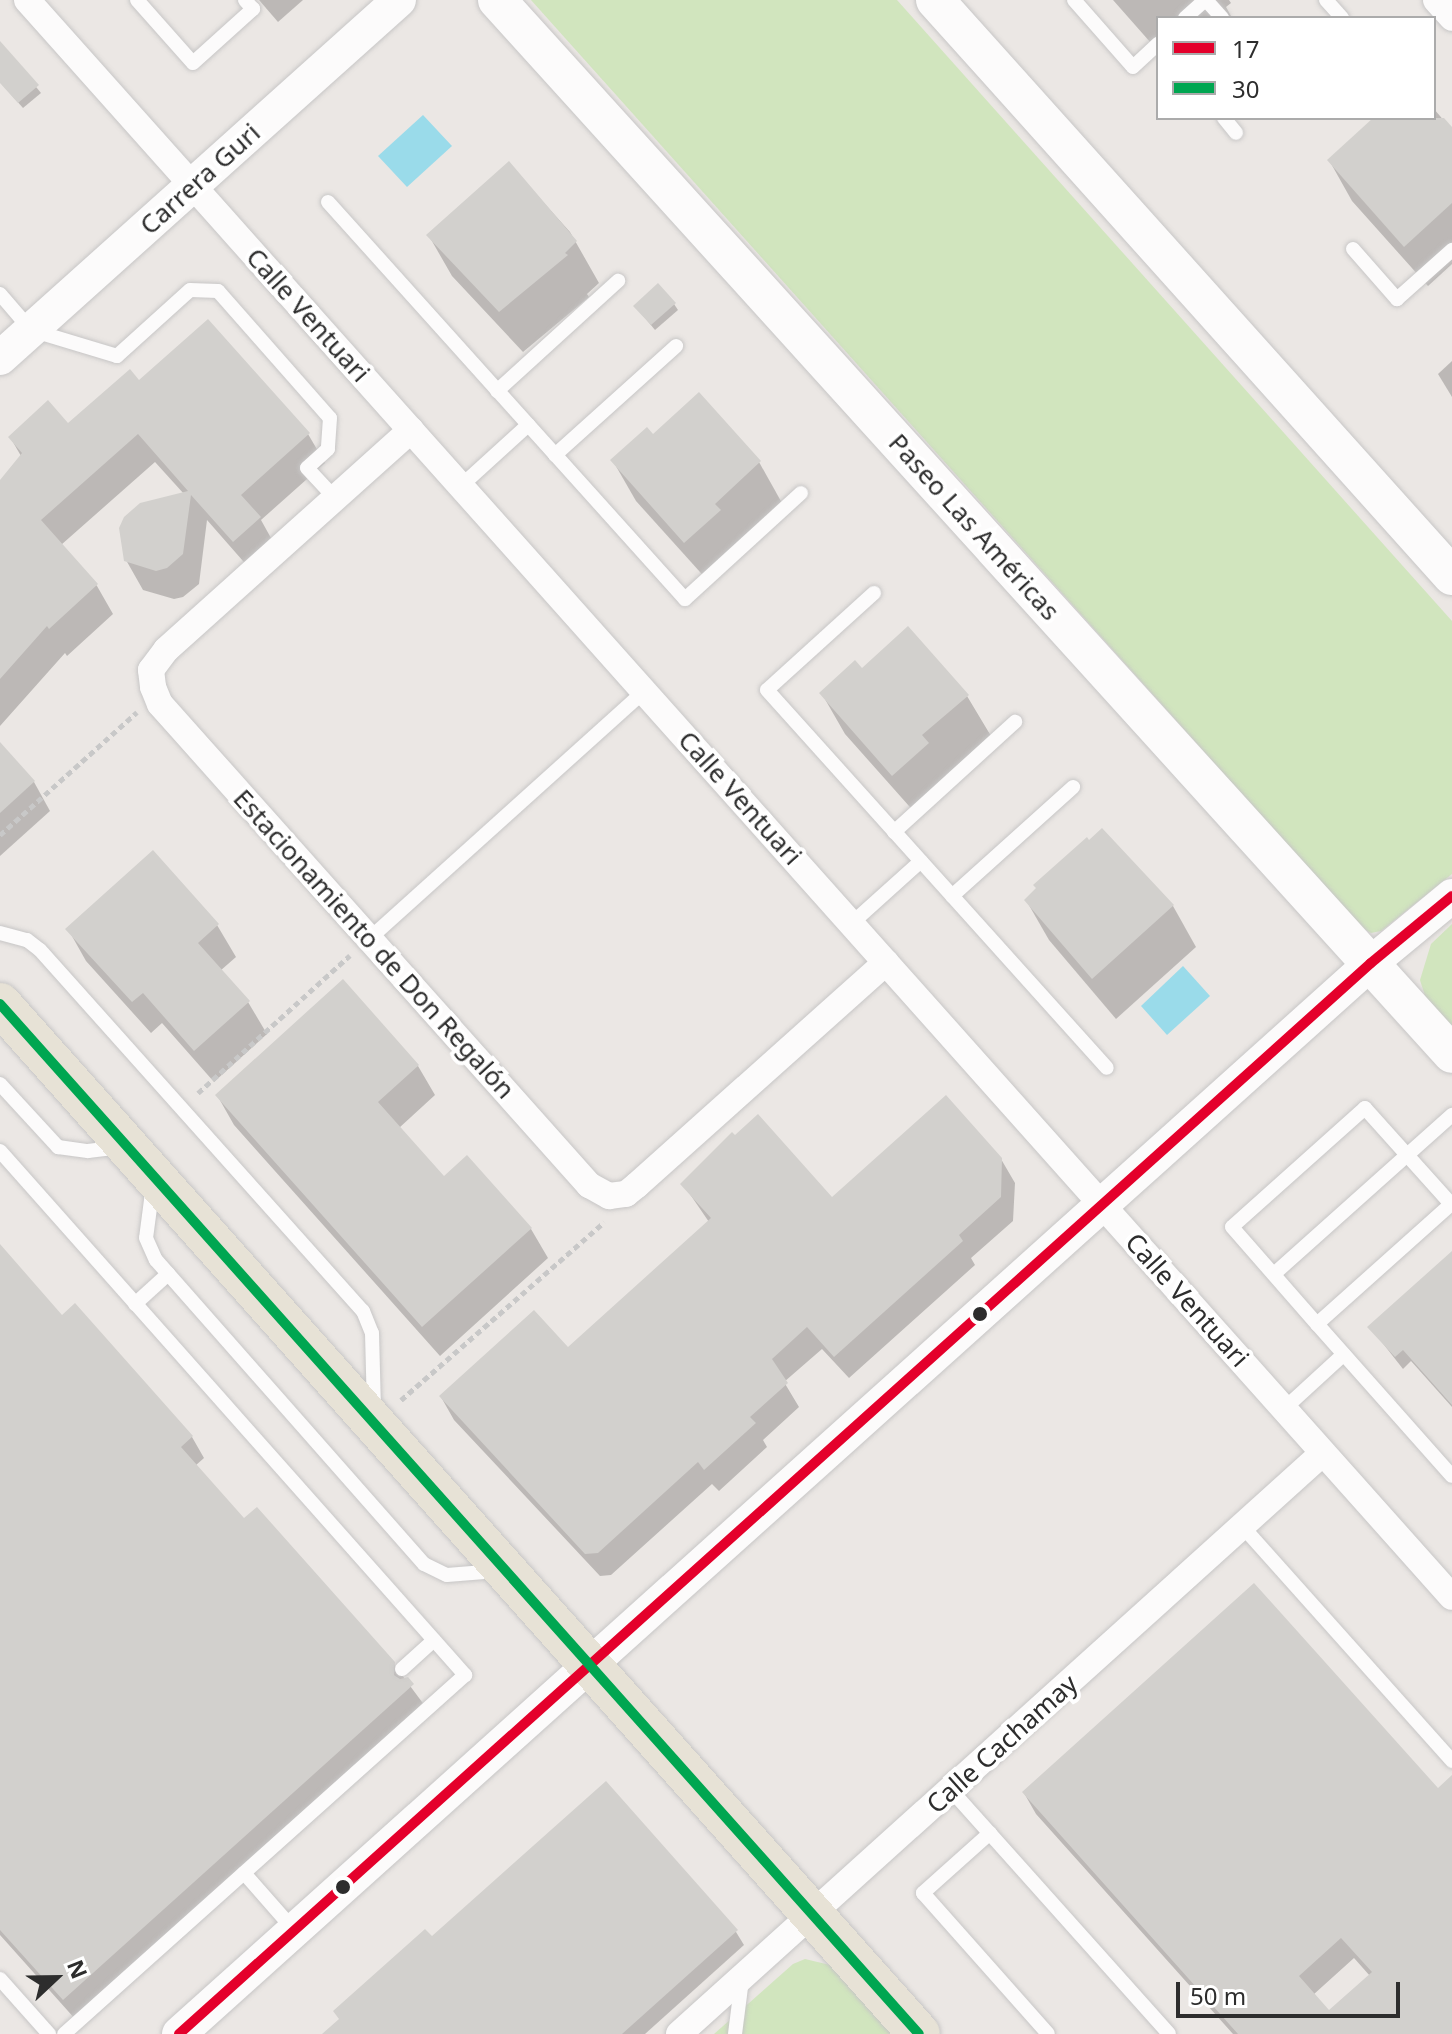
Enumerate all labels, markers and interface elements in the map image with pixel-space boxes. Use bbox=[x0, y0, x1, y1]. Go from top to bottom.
legend bbox=[1156, 16, 1436, 120]
text: 17 bbox=[1232, 32, 1259, 65]
text: 30 bbox=[1232, 72, 1259, 105]
street label: Carrera Guri bbox=[134, 117, 266, 241]
street label: Calle Ventuari bbox=[240, 242, 376, 388]
street label: Paseo Las Américas bbox=[882, 427, 1066, 627]
street label: Calle Ventuari bbox=[672, 725, 808, 871]
street label: Estacionamiento de Don Regalón bbox=[227, 783, 521, 1105]
street label: Calle Ventuari bbox=[1119, 1227, 1255, 1373]
unlabelled marker bbox=[972, 1306, 988, 1322]
street label: Calle Cachamay bbox=[920, 1668, 1084, 1820]
unlabelled marker bbox=[335, 1879, 351, 1895]
north arrow bbox=[16, 1938, 96, 2018]
text: N bbox=[61, 1955, 96, 1983]
scale bar bbox=[1180, 1966, 1404, 2016]
text: 50 m bbox=[1190, 1979, 1246, 2012]

